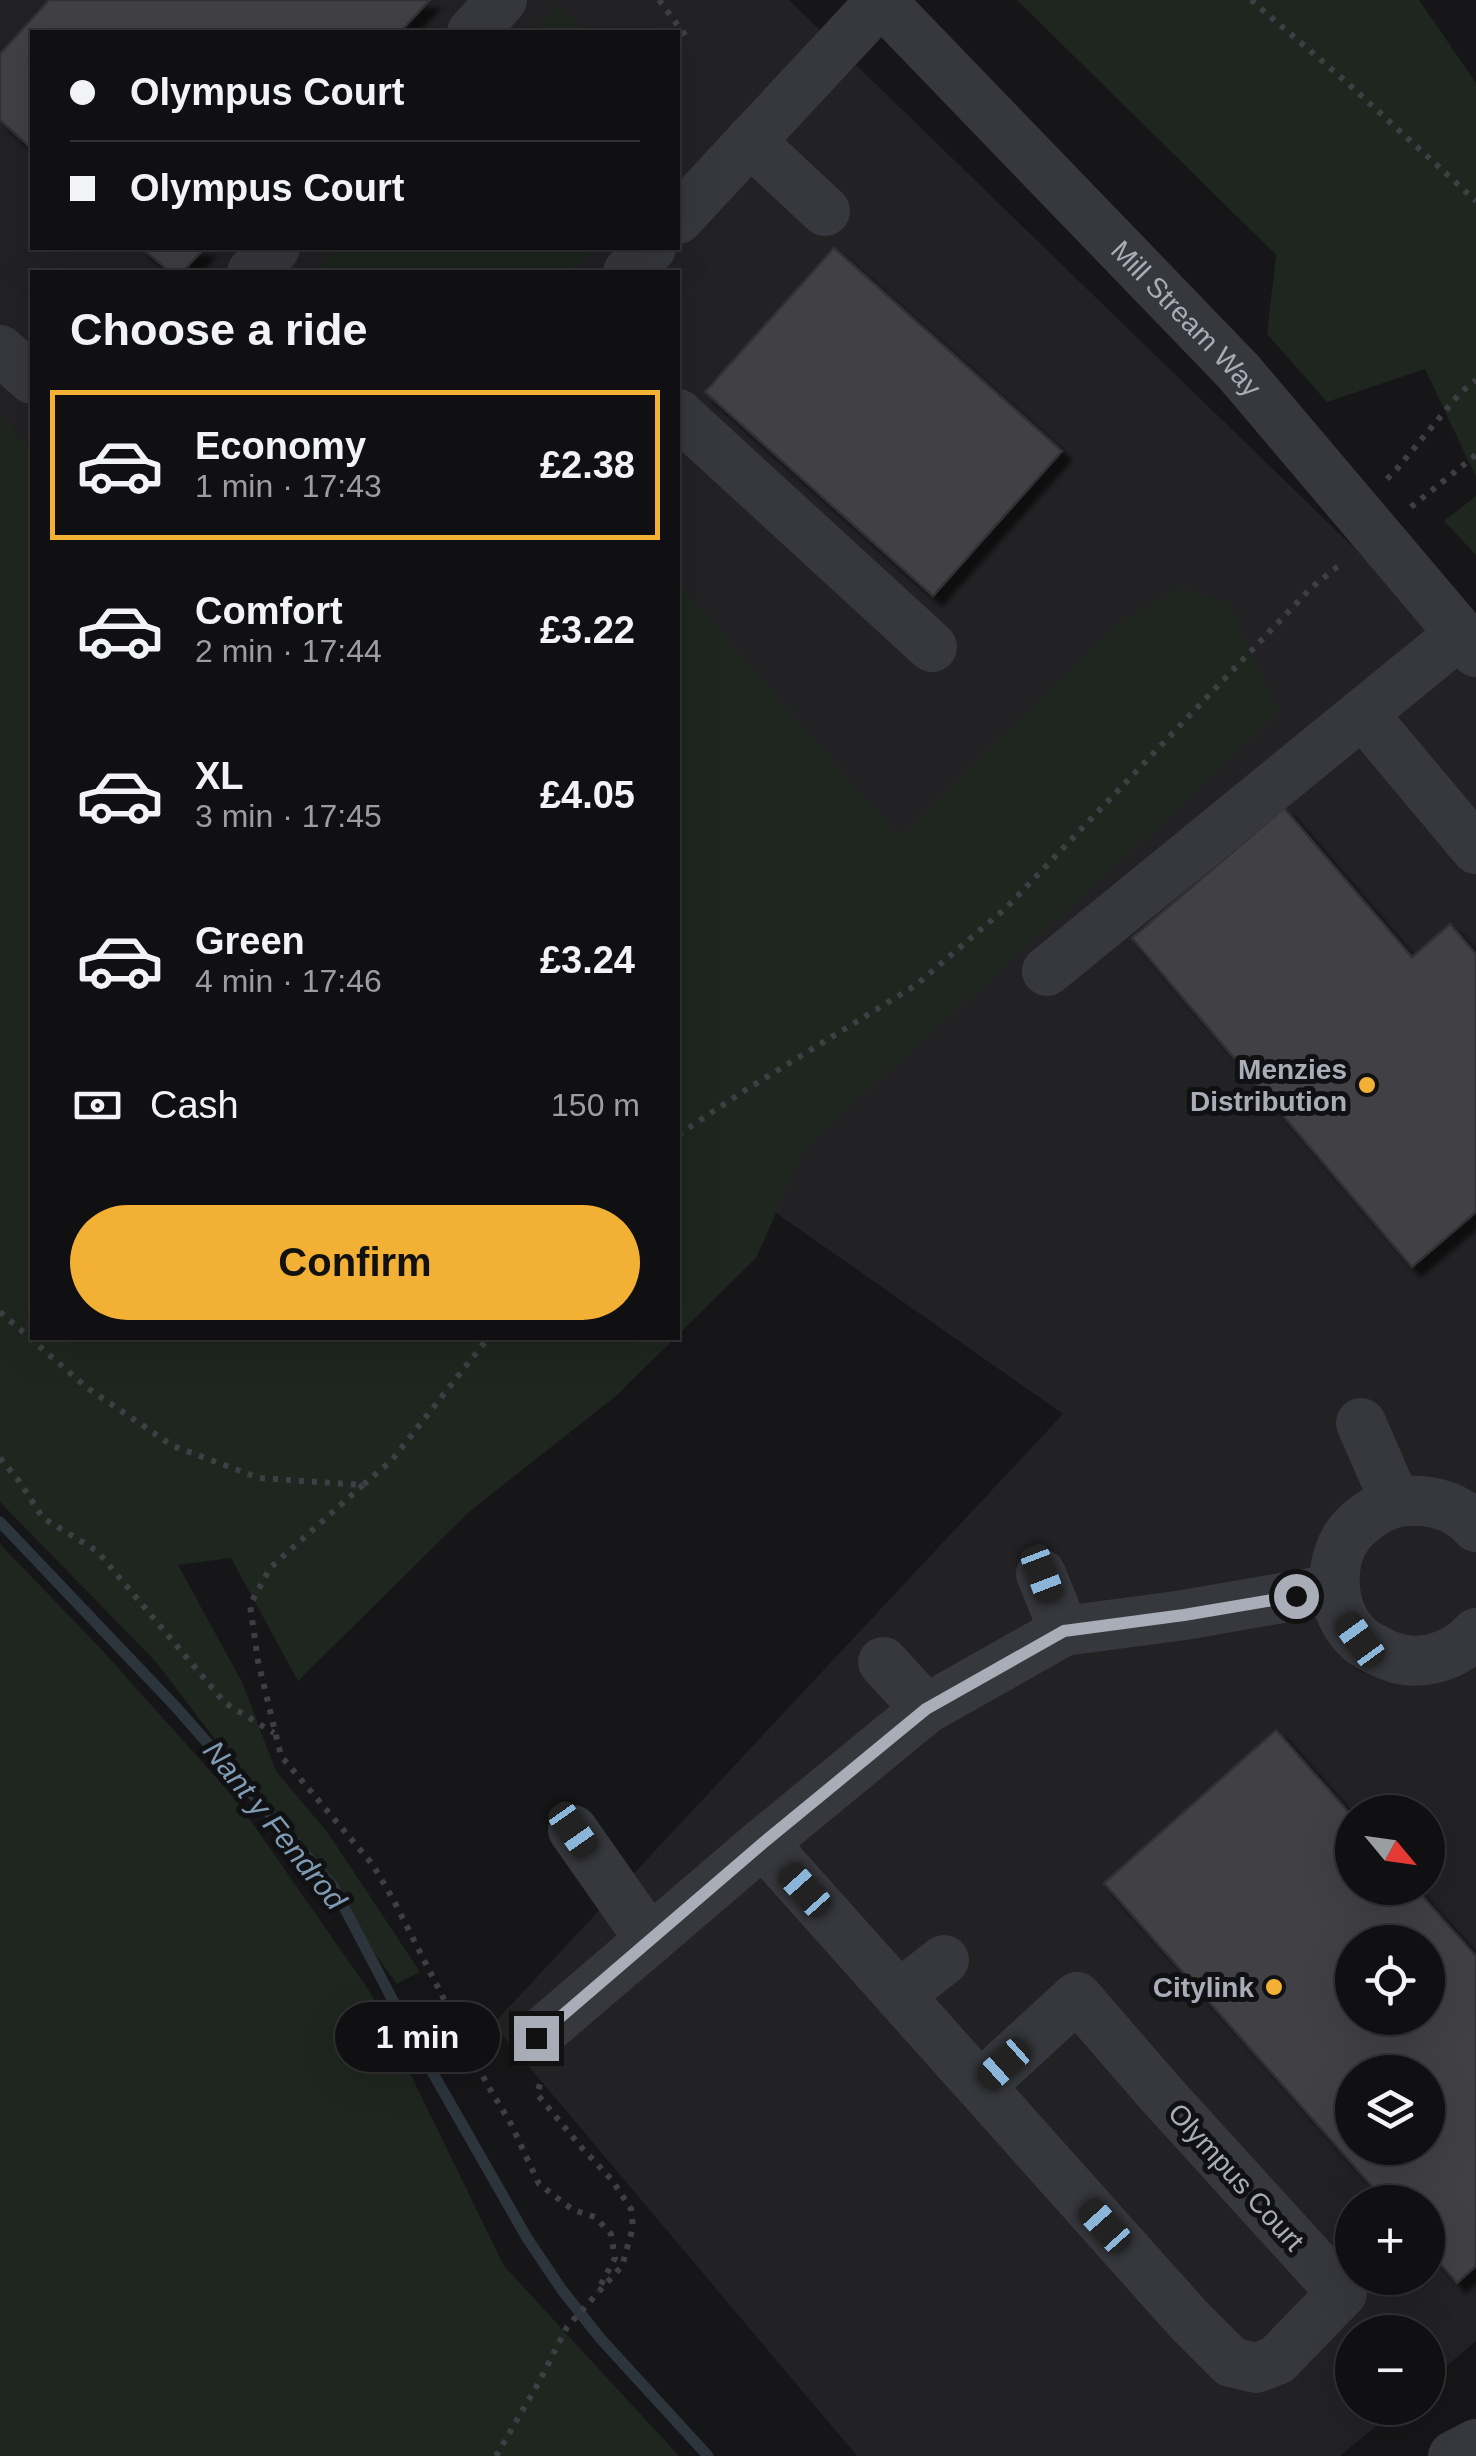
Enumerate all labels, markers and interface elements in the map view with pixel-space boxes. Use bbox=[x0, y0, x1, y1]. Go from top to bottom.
text: Olympus Court bbox=[130, 71, 404, 113]
text: Olympus Court bbox=[130, 167, 404, 209]
street label: Mill Stream Way bbox=[1105, 234, 1268, 402]
text: Choose a ride bbox=[70, 304, 368, 355]
icon: car bbox=[75, 420, 165, 510]
text: Economy bbox=[195, 425, 366, 467]
text: £2.38 bbox=[540, 444, 635, 486]
text: 1 min · 17:43 bbox=[195, 468, 382, 504]
icon: car bbox=[75, 585, 165, 675]
text: Comfort bbox=[195, 590, 343, 632]
text: £3.22 bbox=[540, 609, 635, 651]
text: 2 min · 17:44 bbox=[195, 633, 382, 669]
icon: car bbox=[75, 750, 165, 840]
text: XL bbox=[195, 755, 244, 797]
text: £4.05 bbox=[540, 774, 635, 816]
text: 3 min · 17:45 bbox=[195, 798, 382, 834]
icon: car bbox=[75, 915, 165, 1005]
text: Green bbox=[195, 920, 305, 962]
text: £3.24 bbox=[540, 939, 635, 981]
text: 4 min · 17:46 bbox=[195, 963, 382, 999]
place label: Menzies Distribution bbox=[1190, 1054, 1347, 1117]
marker: Menzies Distribution bbox=[1356, 1074, 1378, 1096]
icon: cash bbox=[70, 1078, 125, 1133]
text: Cash bbox=[150, 1084, 239, 1126]
text: 150 m bbox=[551, 1087, 640, 1123]
button: Confirm bbox=[70, 1205, 640, 1320]
car bbox=[1017, 1541, 1067, 1607]
route start bbox=[1274, 1574, 1319, 1619]
car bbox=[1330, 1607, 1390, 1673]
water label: Nant y Fendrod bbox=[197, 1734, 354, 1917]
north arrow bbox=[1335, 1795, 1445, 1905]
map controls bbox=[1335, 1795, 1445, 2425]
car bbox=[544, 1797, 602, 1863]
car bbox=[774, 1858, 836, 1922]
button: locate bbox=[1335, 1925, 1445, 2035]
place label: Citylink bbox=[1153, 1972, 1254, 2003]
marker: Citylink bbox=[1263, 1976, 1285, 1998]
callout: 1 min bbox=[336, 2003, 501, 2073]
route end bbox=[514, 2016, 559, 2061]
text: 1 min bbox=[376, 2019, 459, 2055]
car bbox=[972, 2033, 1036, 2095]
button: layers bbox=[1335, 2055, 1445, 2165]
street label: Olympus Court bbox=[1162, 2097, 1310, 2257]
button: + bbox=[1335, 2185, 1445, 2295]
car bbox=[1074, 2194, 1136, 2258]
button: − bbox=[1335, 2315, 1445, 2425]

